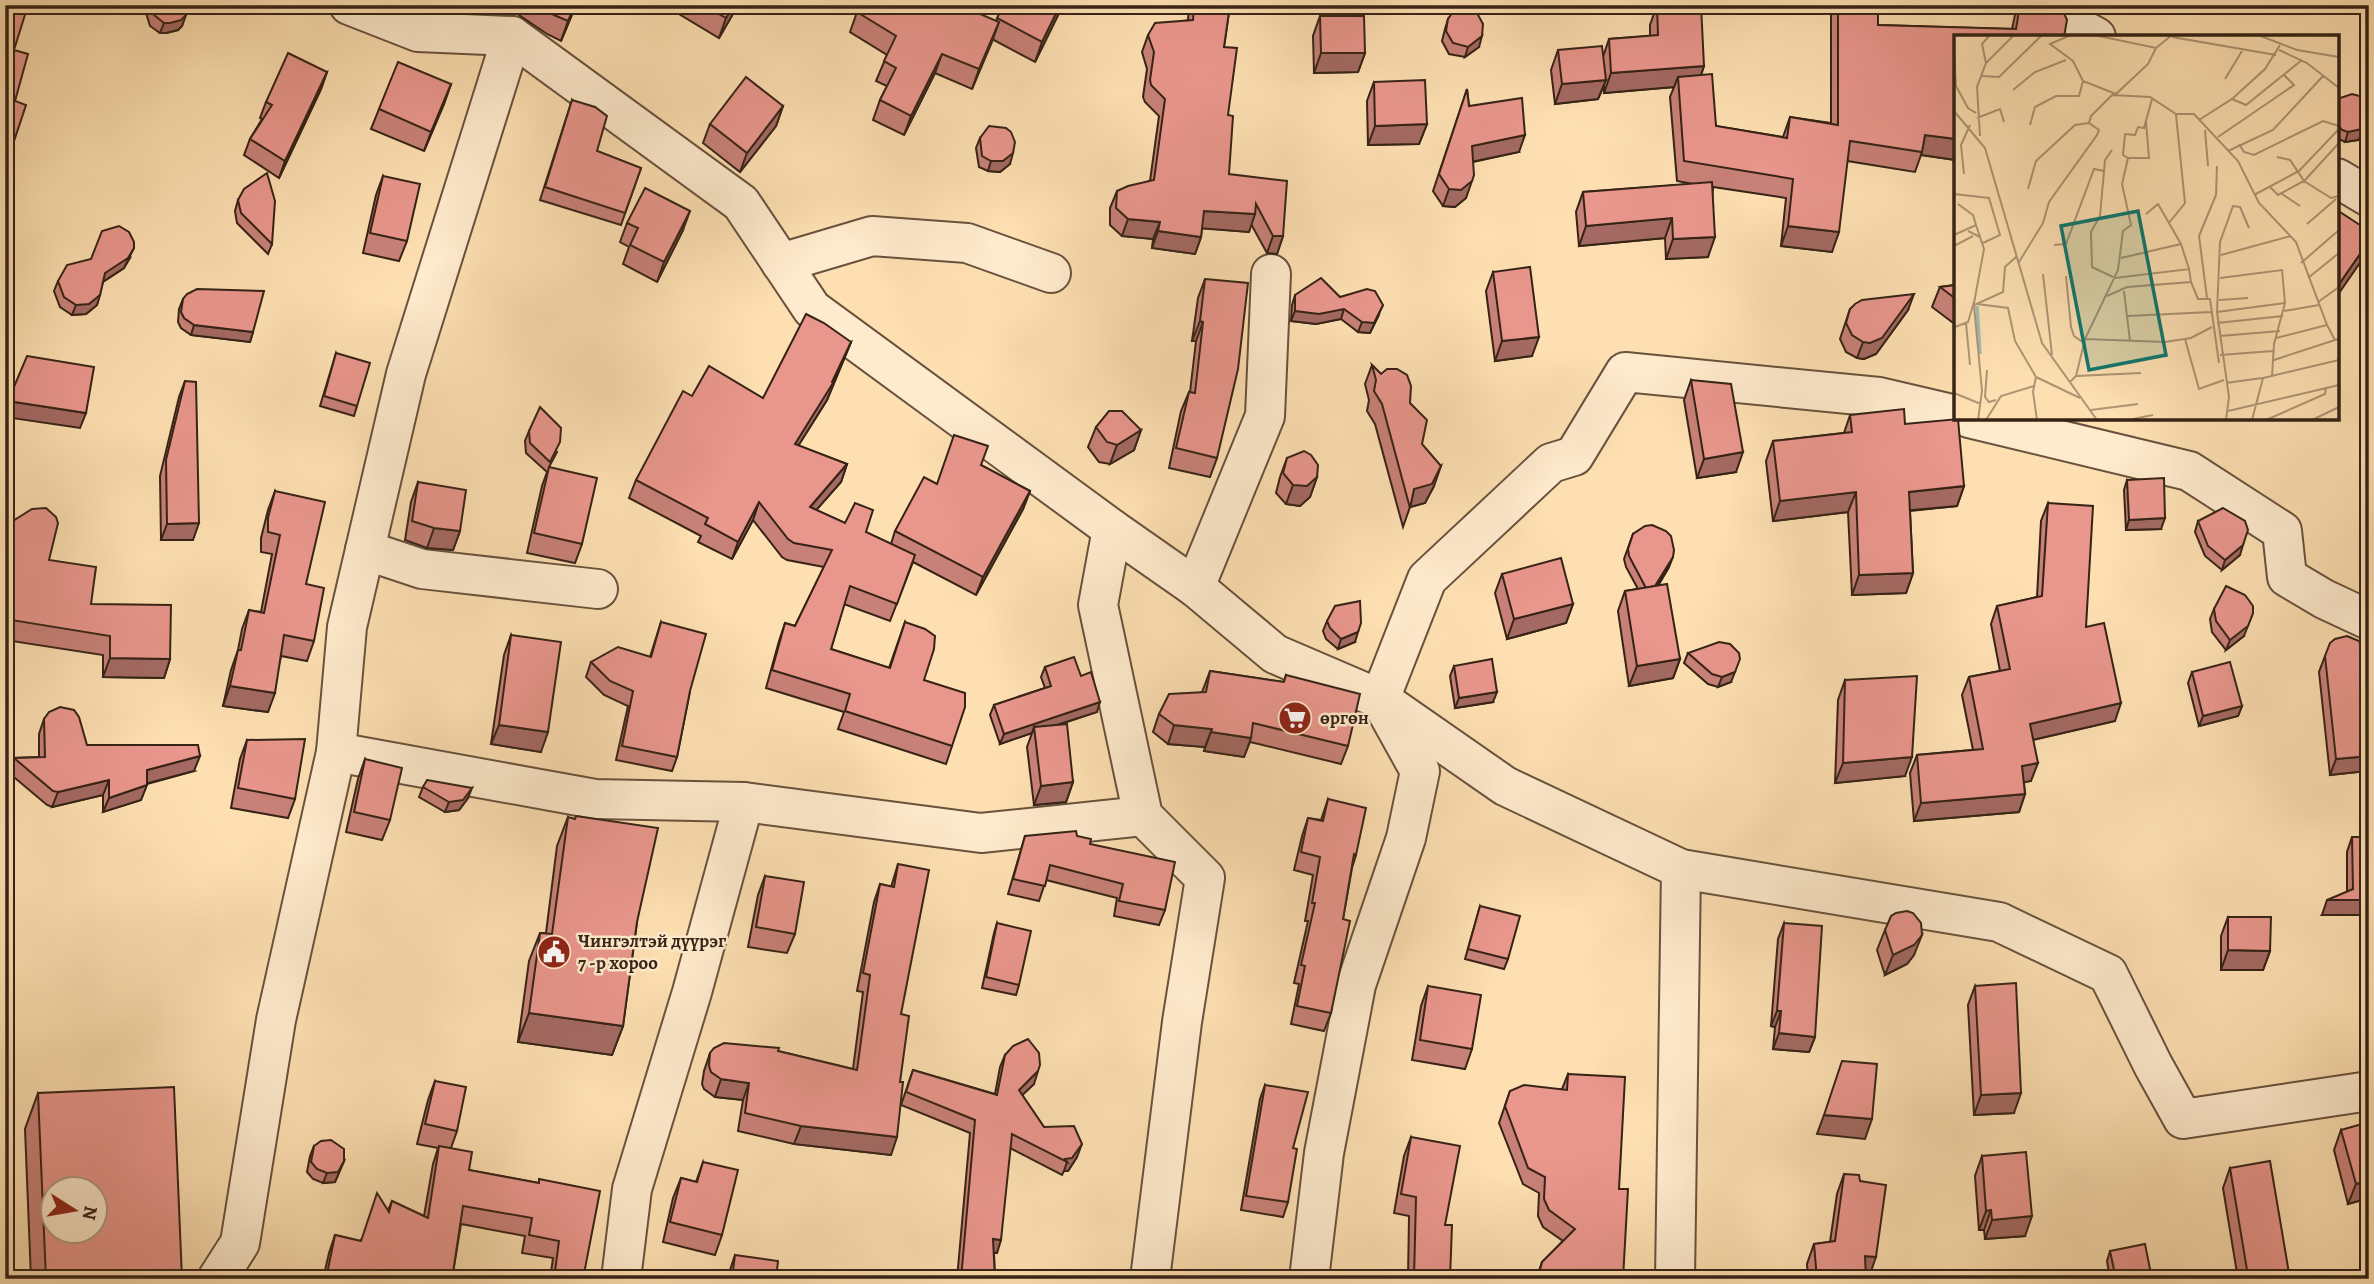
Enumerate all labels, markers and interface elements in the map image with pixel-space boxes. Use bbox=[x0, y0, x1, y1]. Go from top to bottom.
inset map bbox=[1954, 35, 2339, 420]
supermarket icon: өргөн bbox=[1276, 699, 1314, 737]
place label: өргөн bbox=[1320, 705, 1369, 731]
place label: Чингэлтэй дүүрэг 7 -р хороо bbox=[578, 928, 727, 976]
public building icon: Чингэлтэй дүүрэг 7 -р хороо bbox=[535, 933, 573, 971]
north arrow bbox=[38, 1176, 108, 1246]
text: N bbox=[76, 1204, 104, 1222]

